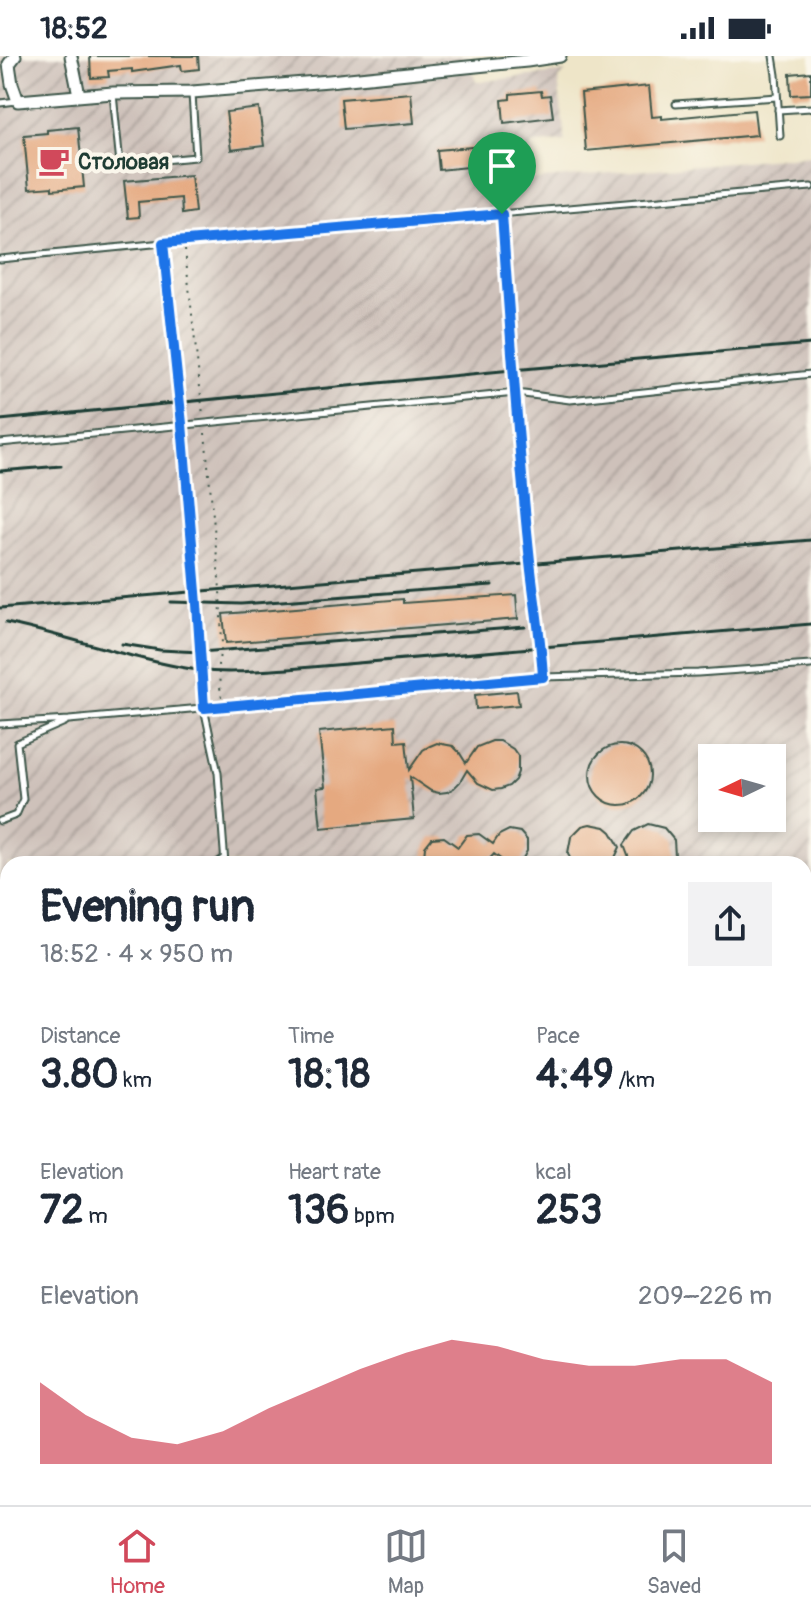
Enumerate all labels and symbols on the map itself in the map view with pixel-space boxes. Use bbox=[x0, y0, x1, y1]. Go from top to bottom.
pin bbox=[468, 132, 536, 214]
cafe icon: Столовая bbox=[37, 144, 71, 178]
place label: Столовая bbox=[78, 148, 169, 176]
north arrow bbox=[698, 744, 786, 832]

